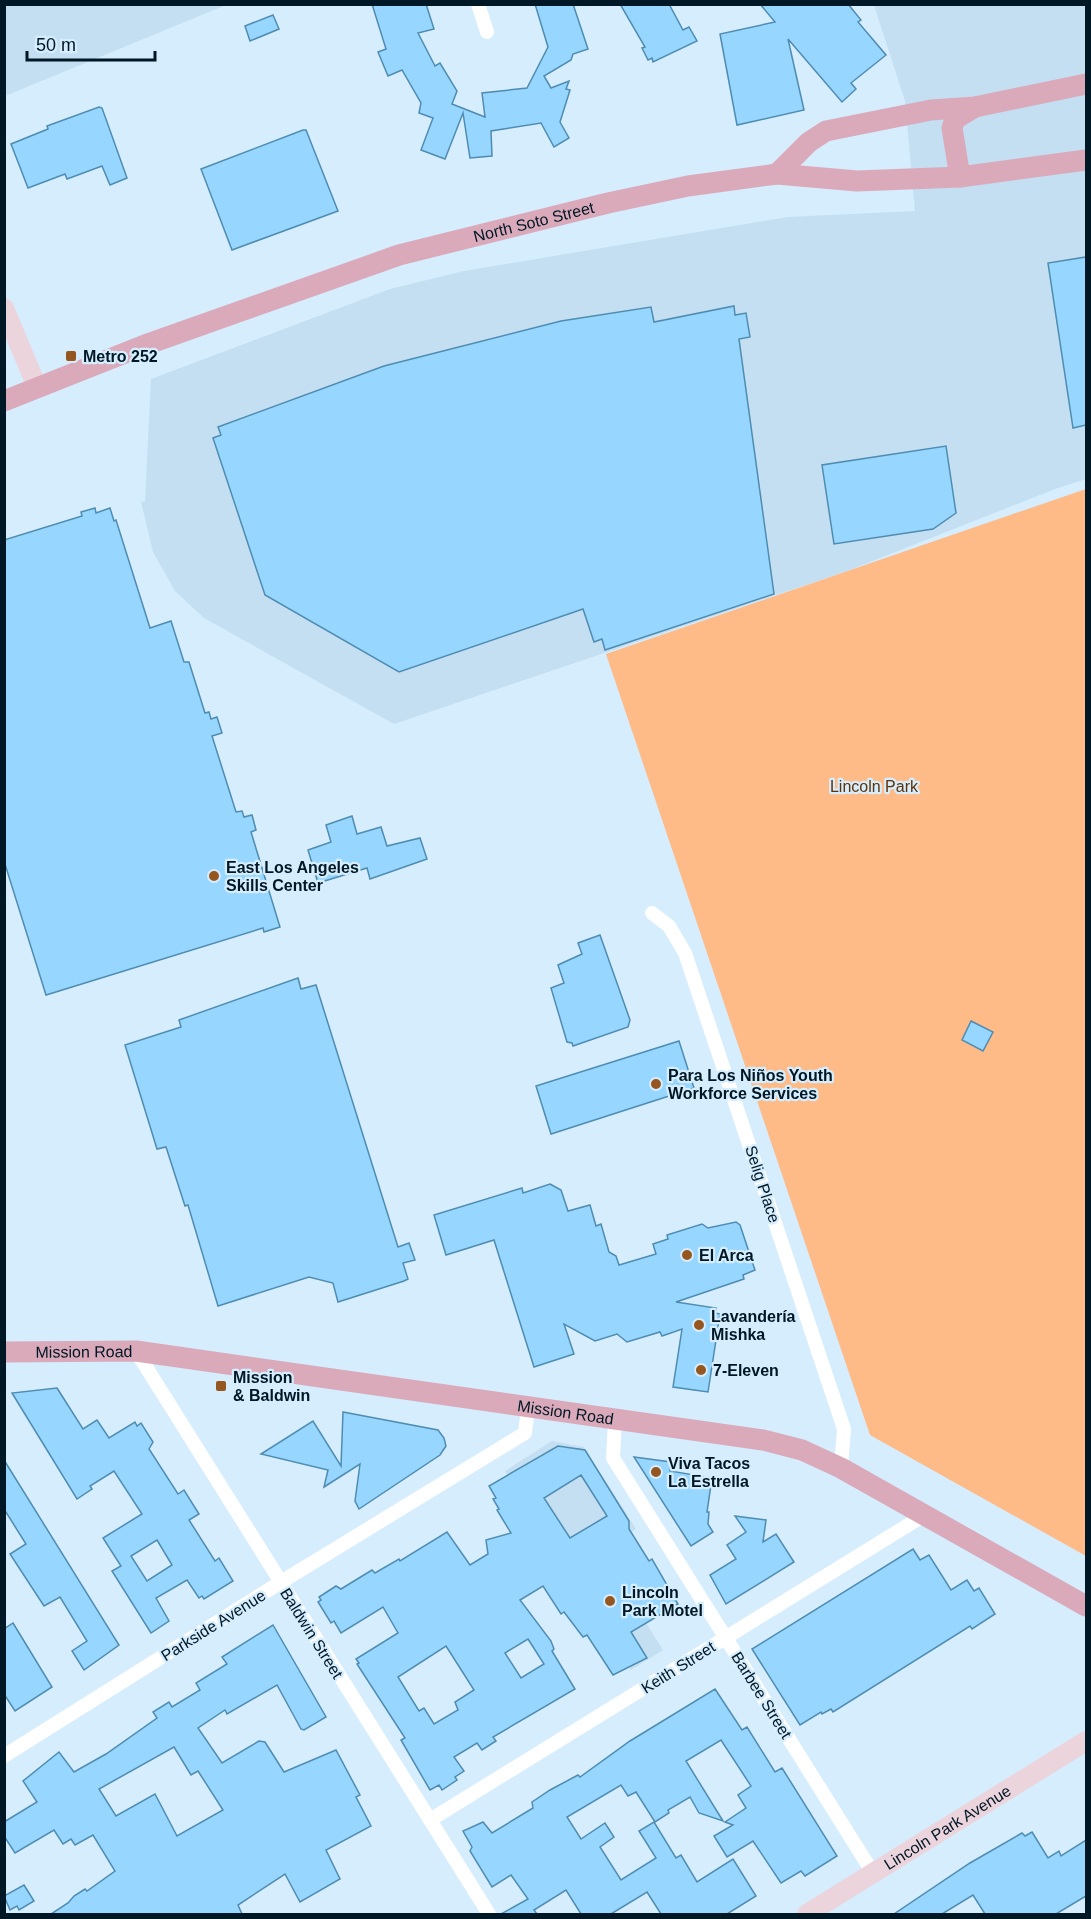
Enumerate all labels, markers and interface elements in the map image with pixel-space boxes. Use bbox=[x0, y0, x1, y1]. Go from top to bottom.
scale bar bbox=[27, 24, 154, 62]
text: 50 m bbox=[36, 35, 76, 55]
street label: North Soto Street bbox=[472, 199, 596, 245]
place label: Metro 252 bbox=[83, 348, 158, 365]
marker: Metro 252 bbox=[64, 349, 78, 363]
park label: Lincoln Park bbox=[830, 778, 919, 795]
place label: East Los Angeles Skills Center bbox=[226, 859, 359, 894]
marker: East Los Angeles Skills Center bbox=[207, 869, 221, 883]
place label: Para Los Niños Youth Workforce Services bbox=[668, 1067, 833, 1102]
marker: Para Los Niños Youth Workforce Services bbox=[649, 1077, 663, 1091]
street label: Selig Place bbox=[742, 1143, 783, 1225]
place label: El Arca bbox=[699, 1247, 754, 1264]
marker: El Arca bbox=[680, 1248, 694, 1262]
place label: Lavandería Mishka bbox=[711, 1308, 796, 1343]
marker: Lavandería Mishka bbox=[692, 1318, 706, 1332]
street label: Mission Road bbox=[35, 1343, 133, 1361]
place label: 7-Eleven bbox=[713, 1362, 779, 1379]
marker: 7-Eleven bbox=[694, 1363, 708, 1377]
place label: Mission & Baldwin bbox=[233, 1369, 310, 1404]
marker: Mission & Baldwin bbox=[214, 1379, 228, 1393]
street label: Mission Road bbox=[516, 1397, 615, 1428]
place label: Viva Tacos La Estrella bbox=[668, 1455, 750, 1490]
marker: Viva Tacos La Estrella bbox=[649, 1465, 663, 1479]
place label: Lincoln Park Motel bbox=[622, 1584, 703, 1619]
street label: Baldwin Street bbox=[277, 1585, 346, 1682]
street label: Parkside Avenue bbox=[158, 1586, 269, 1664]
marker: Lincoln Park Motel bbox=[603, 1594, 617, 1608]
street label: Keith Street bbox=[638, 1638, 719, 1697]
street label: Barbee Street bbox=[728, 1649, 795, 1742]
street label: Lincoln Park Avenue bbox=[881, 1782, 1014, 1873]

